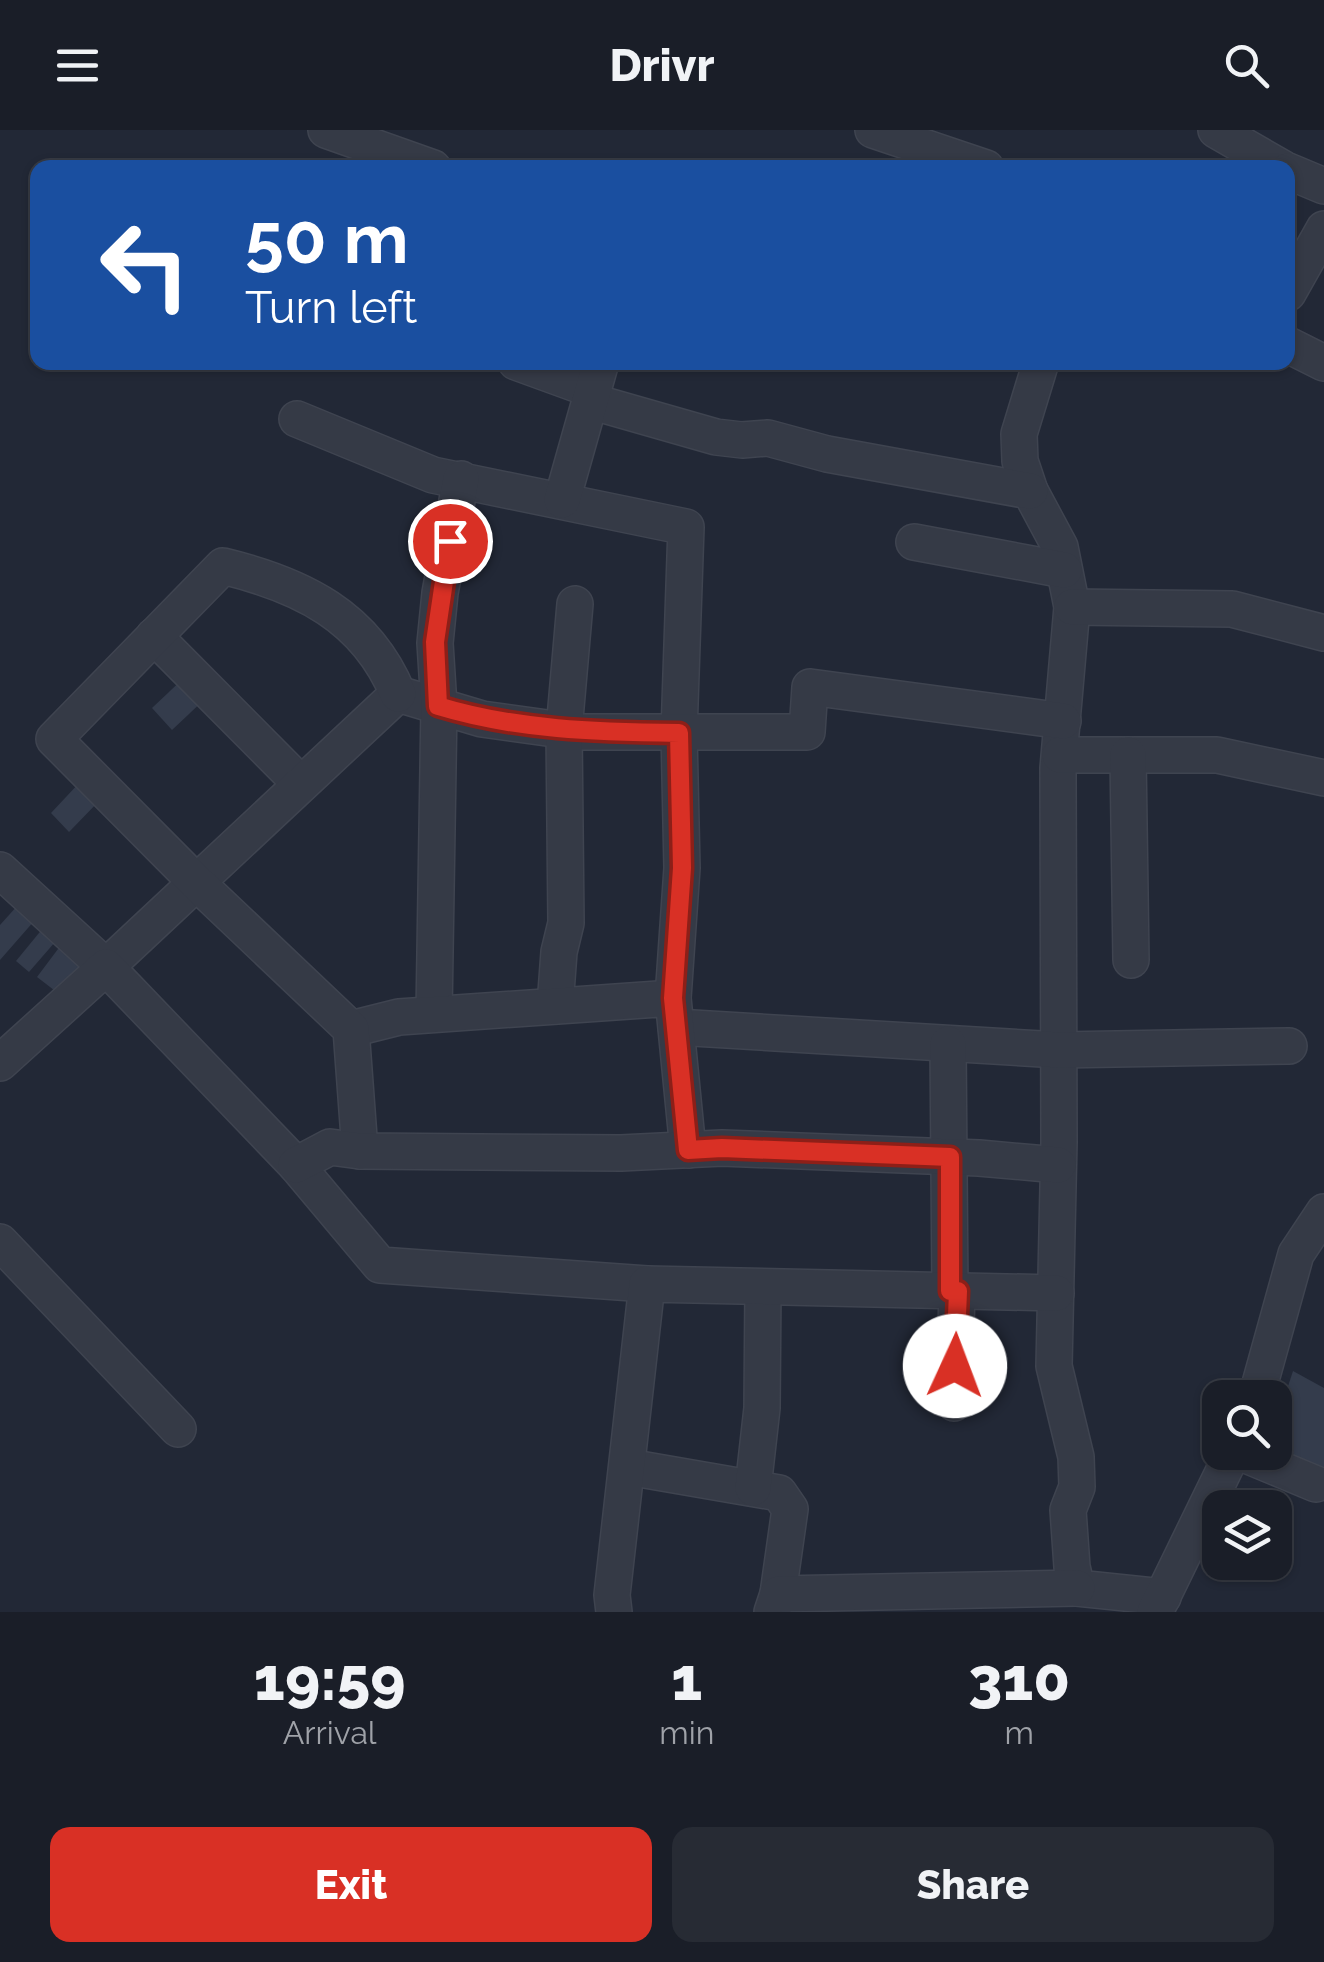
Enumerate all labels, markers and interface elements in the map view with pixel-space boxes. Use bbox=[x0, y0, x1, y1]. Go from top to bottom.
icon: menu bbox=[50, 38, 105, 93]
icon: search bbox=[1219, 38, 1274, 93]
text: Drivr bbox=[609, 39, 715, 92]
text: 50 m bbox=[245, 197, 409, 279]
icon: left bbox=[80, 200, 210, 330]
text: Turn left bbox=[245, 281, 417, 334]
pin bbox=[408, 499, 493, 584]
icon: arrive bbox=[423, 514, 478, 569]
position arrow bbox=[903, 1314, 1007, 1418]
map controls bbox=[1202, 1380, 1292, 1580]
button: search bbox=[1202, 1380, 1292, 1470]
button: layers bbox=[1202, 1490, 1292, 1580]
text: 19:59 bbox=[254, 1644, 405, 1714]
text: 1 bbox=[671, 1644, 702, 1714]
text: 310 bbox=[968, 1644, 1070, 1714]
text: Arrival bbox=[283, 1714, 377, 1751]
text: min bbox=[659, 1714, 714, 1751]
text: m bbox=[1004, 1714, 1034, 1751]
button: Exit bbox=[50, 1827, 652, 1942]
button: Share bbox=[672, 1827, 1274, 1942]

